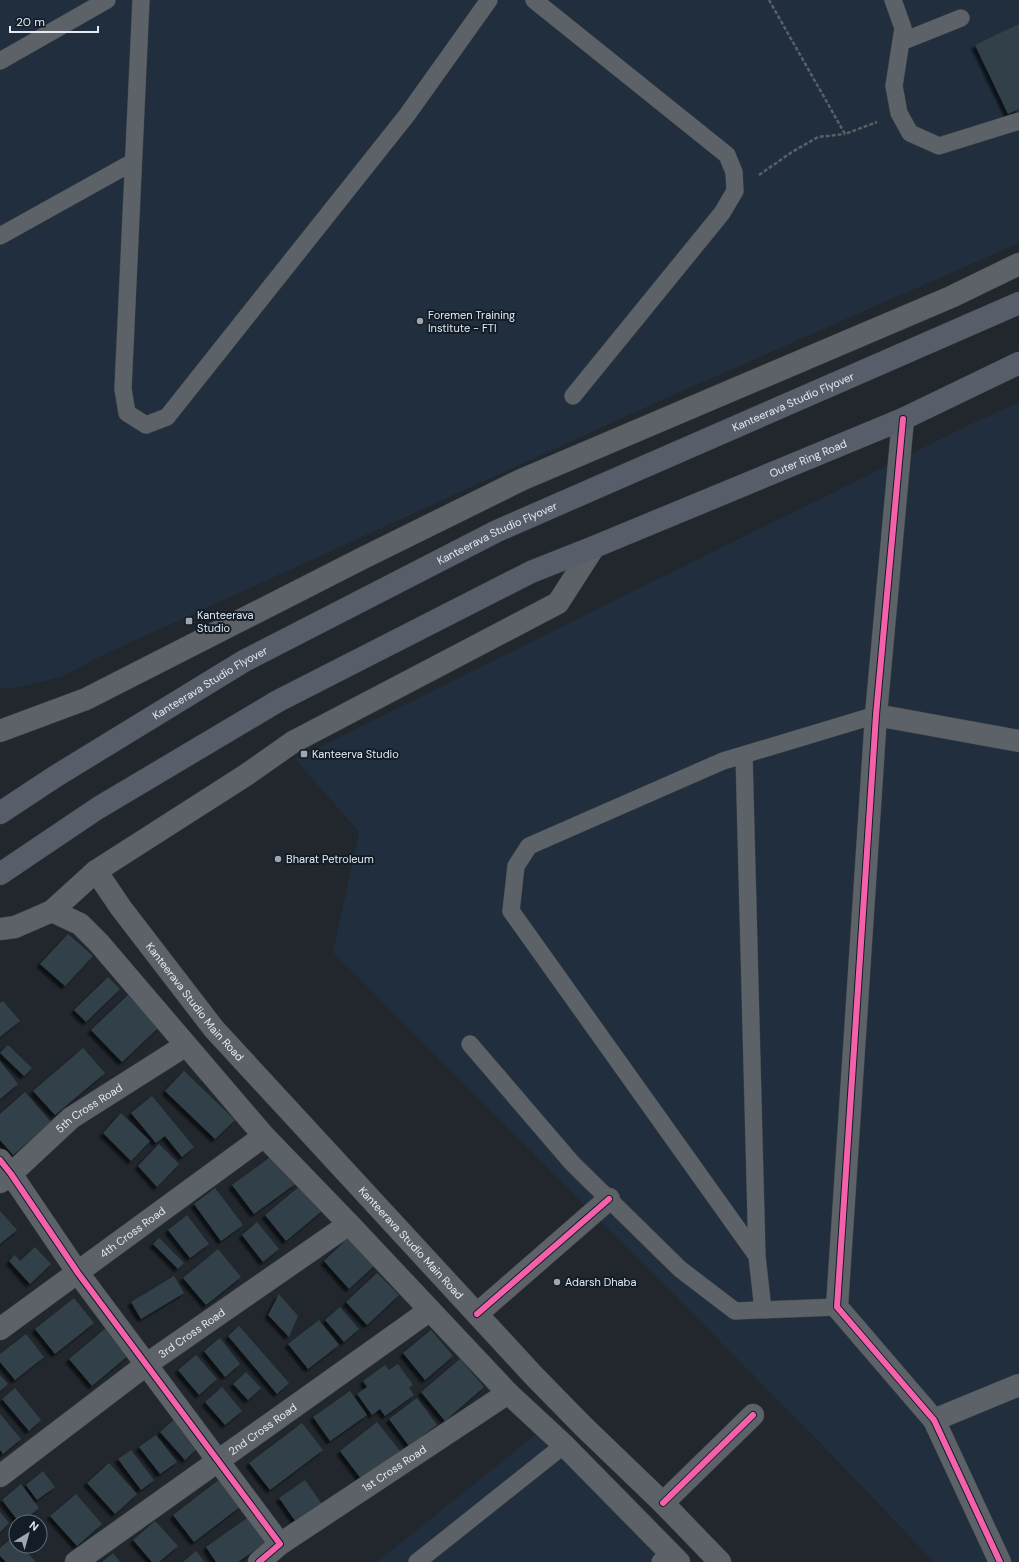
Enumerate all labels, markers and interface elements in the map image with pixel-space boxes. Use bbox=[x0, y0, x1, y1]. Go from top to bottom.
scale bar bbox=[10, 8, 98, 34]
text: 20 m bbox=[16, 14, 45, 30]
place label: Foremen Training Institute - FTI bbox=[428, 308, 515, 335]
marker: Foremen Training Institute - FTI bbox=[415, 316, 425, 326]
street label: Kanteerava Studio Flyover bbox=[730, 369, 856, 434]
street label: Outer Ring Road bbox=[767, 436, 849, 481]
street label: Kanteerava Studio Flyover bbox=[434, 499, 559, 568]
place label: Kanteerava Studio bbox=[197, 608, 254, 635]
marker: Kanteerava Studio bbox=[184, 616, 194, 626]
street label: Kanteerava Studio Flyover bbox=[150, 643, 270, 722]
place label: Kanteerva Studio bbox=[312, 747, 399, 761]
marker: Kanteerva Studio bbox=[299, 749, 309, 759]
place label: Bharat Petroleum bbox=[286, 852, 374, 866]
marker: Bharat Petroleum bbox=[273, 854, 283, 864]
street label: Kanteerava Studio Main Road bbox=[143, 940, 247, 1064]
street label: 5th Cross Road bbox=[52, 1080, 125, 1136]
street label: Kanteerava Studio Main Road bbox=[356, 1183, 467, 1302]
street label: 4th Cross Road bbox=[97, 1203, 168, 1261]
place label: Adarsh Dhaba bbox=[565, 1275, 636, 1289]
marker: Adarsh Dhaba bbox=[552, 1277, 562, 1287]
street label: 3rd Cross Road bbox=[155, 1305, 228, 1361]
street label: 2nd Cross Road bbox=[226, 1400, 299, 1458]
street label: 1st Cross Road bbox=[360, 1442, 429, 1495]
north arrow bbox=[8, 1514, 48, 1554]
text: N bbox=[27, 1518, 41, 1534]

